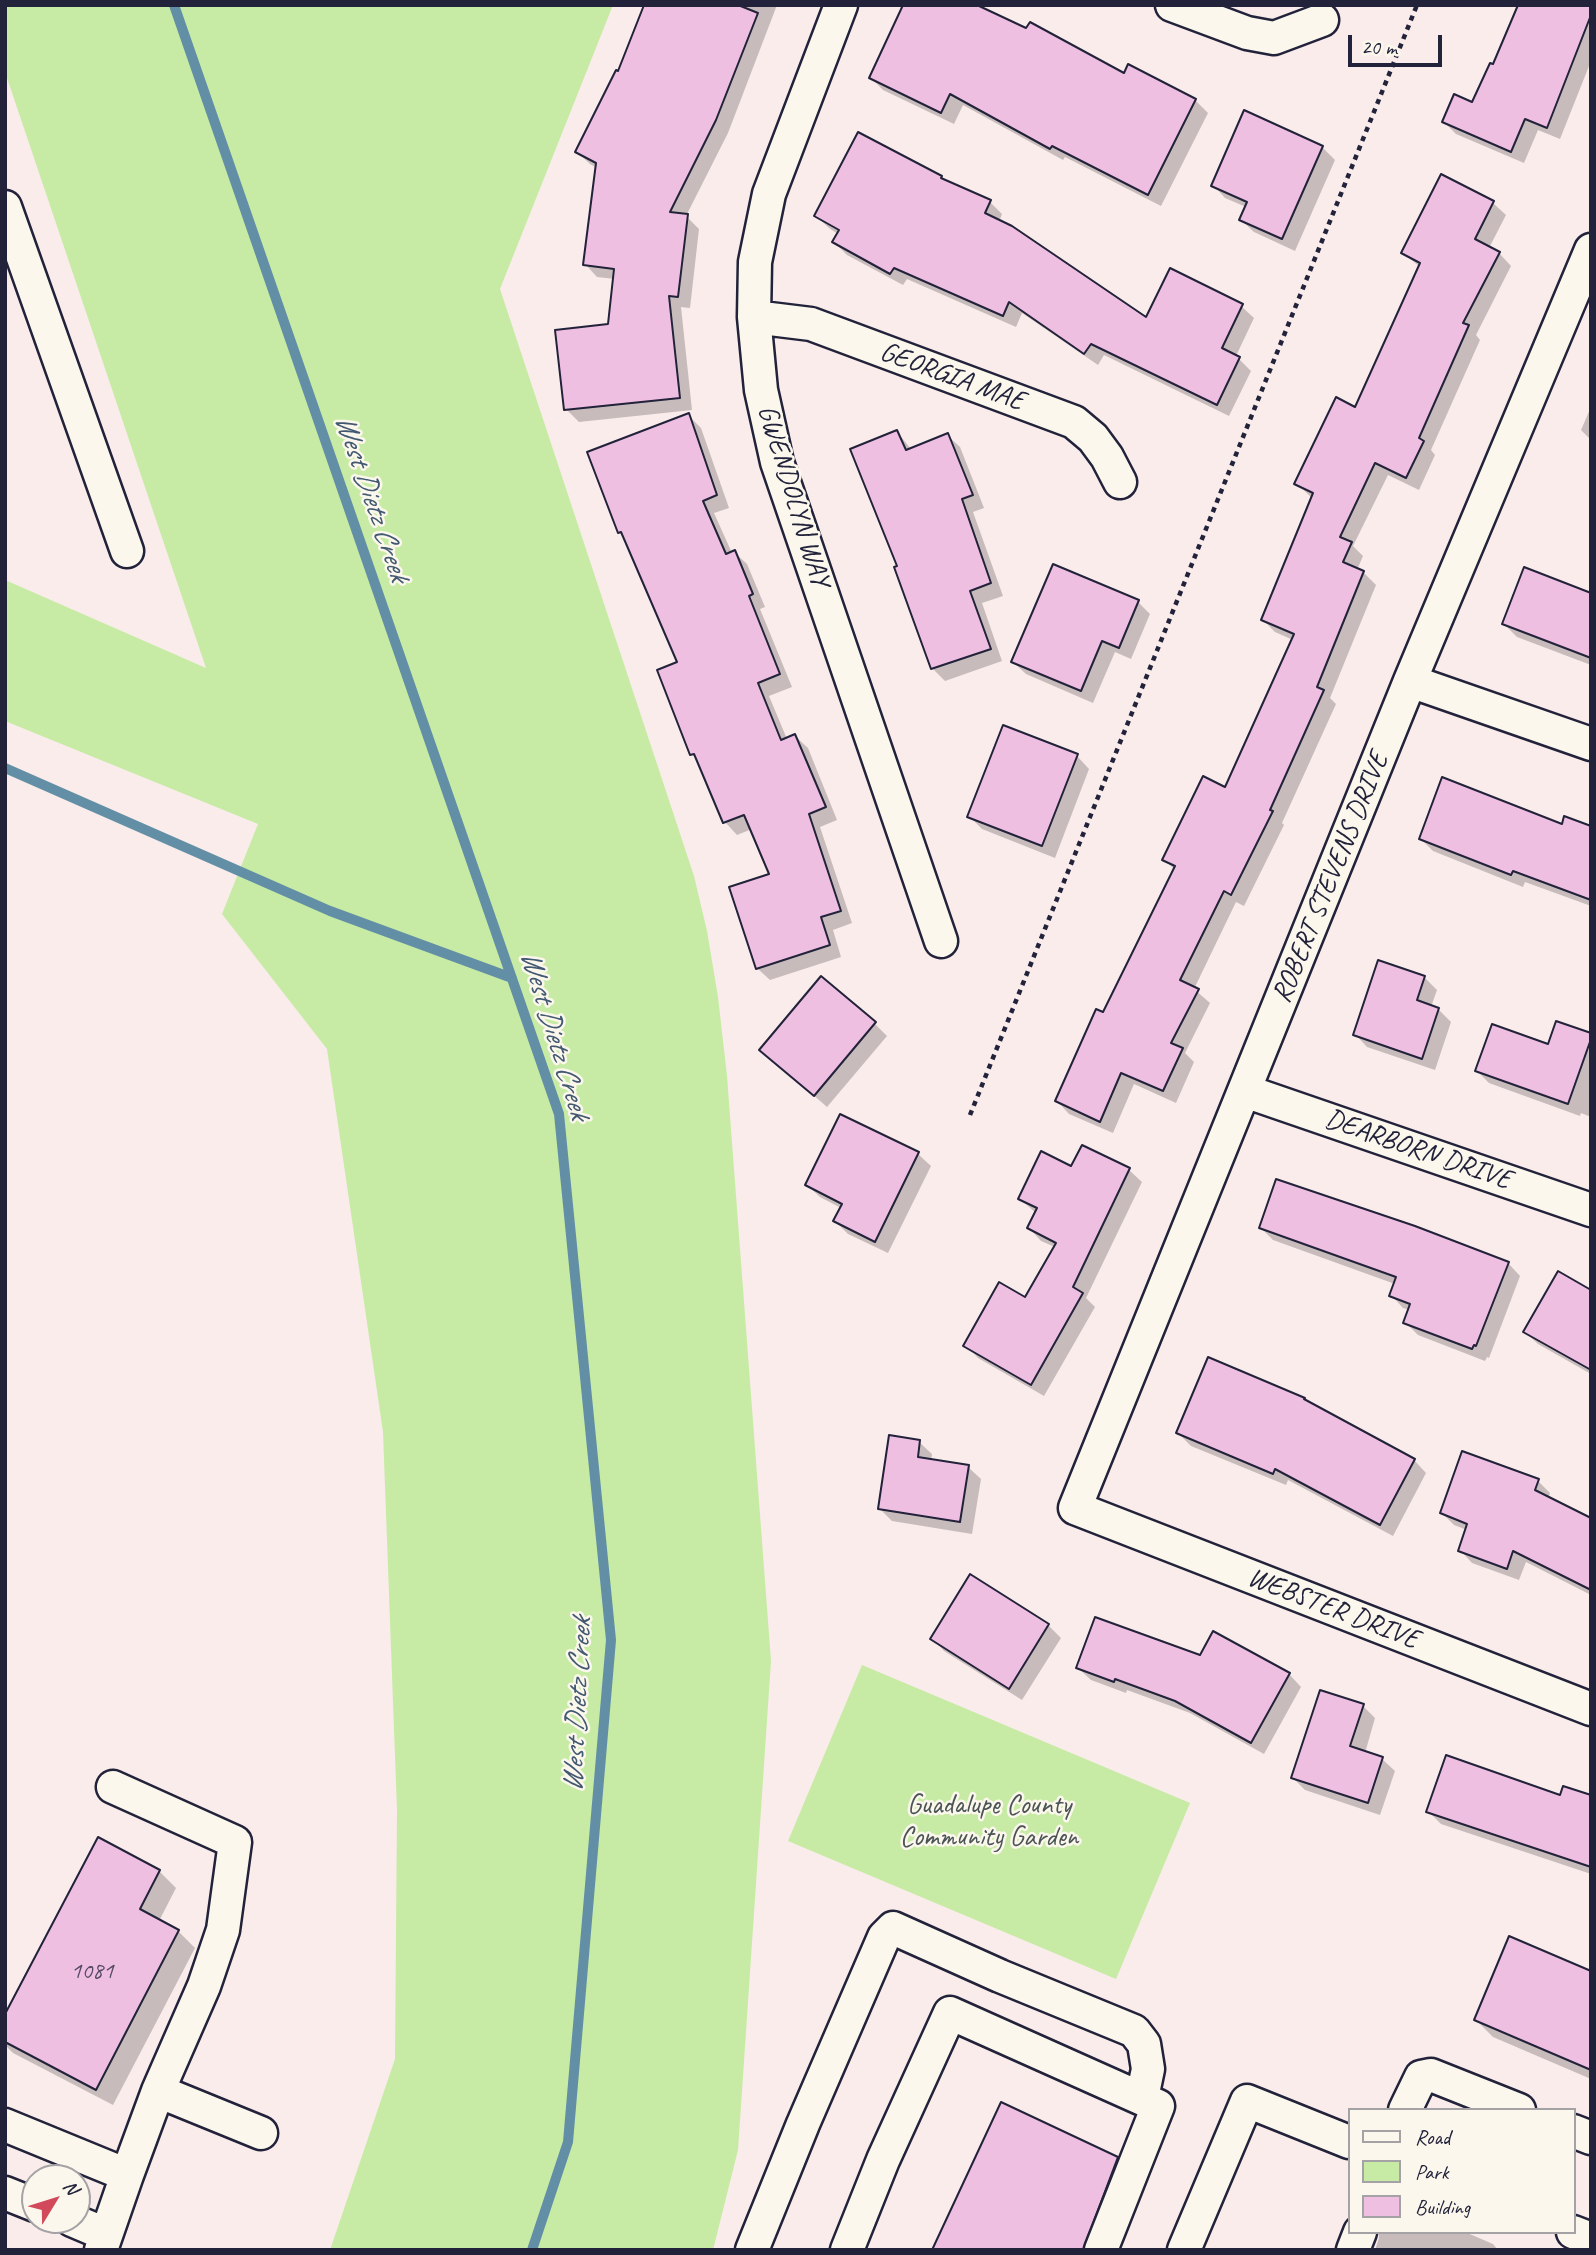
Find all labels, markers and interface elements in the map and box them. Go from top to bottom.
scale bar [1351,21,1446,65]
text: 20 m [1361,34,1397,60]
street label: GEORGIA MAE [875,335,1029,419]
street label: GWENDOLYN WAY [749,401,837,591]
water label: West Dietz Creek [326,410,416,586]
street label: ROBERT STEVENS DRIVE [1265,748,1397,1008]
water label: West Dietz Creek [511,946,597,1124]
street label: DEARBORN DRIVE [1321,1103,1515,1197]
street label: WEBSTER DRIVE [1243,1561,1423,1657]
water label: West Dietz Creek [555,1617,601,1793]
park label: Guadalupe County Community Garden [900,1789,1078,1855]
house number: 1081 [70,1958,114,1986]
legend [1348,2108,1575,2234]
text: Road [1415,2124,1450,2150]
text: Park [1415,2159,1448,2185]
north arrow [21,2164,91,2234]
text: N [58,2175,84,2199]
text: Building [1415,2194,1470,2220]

